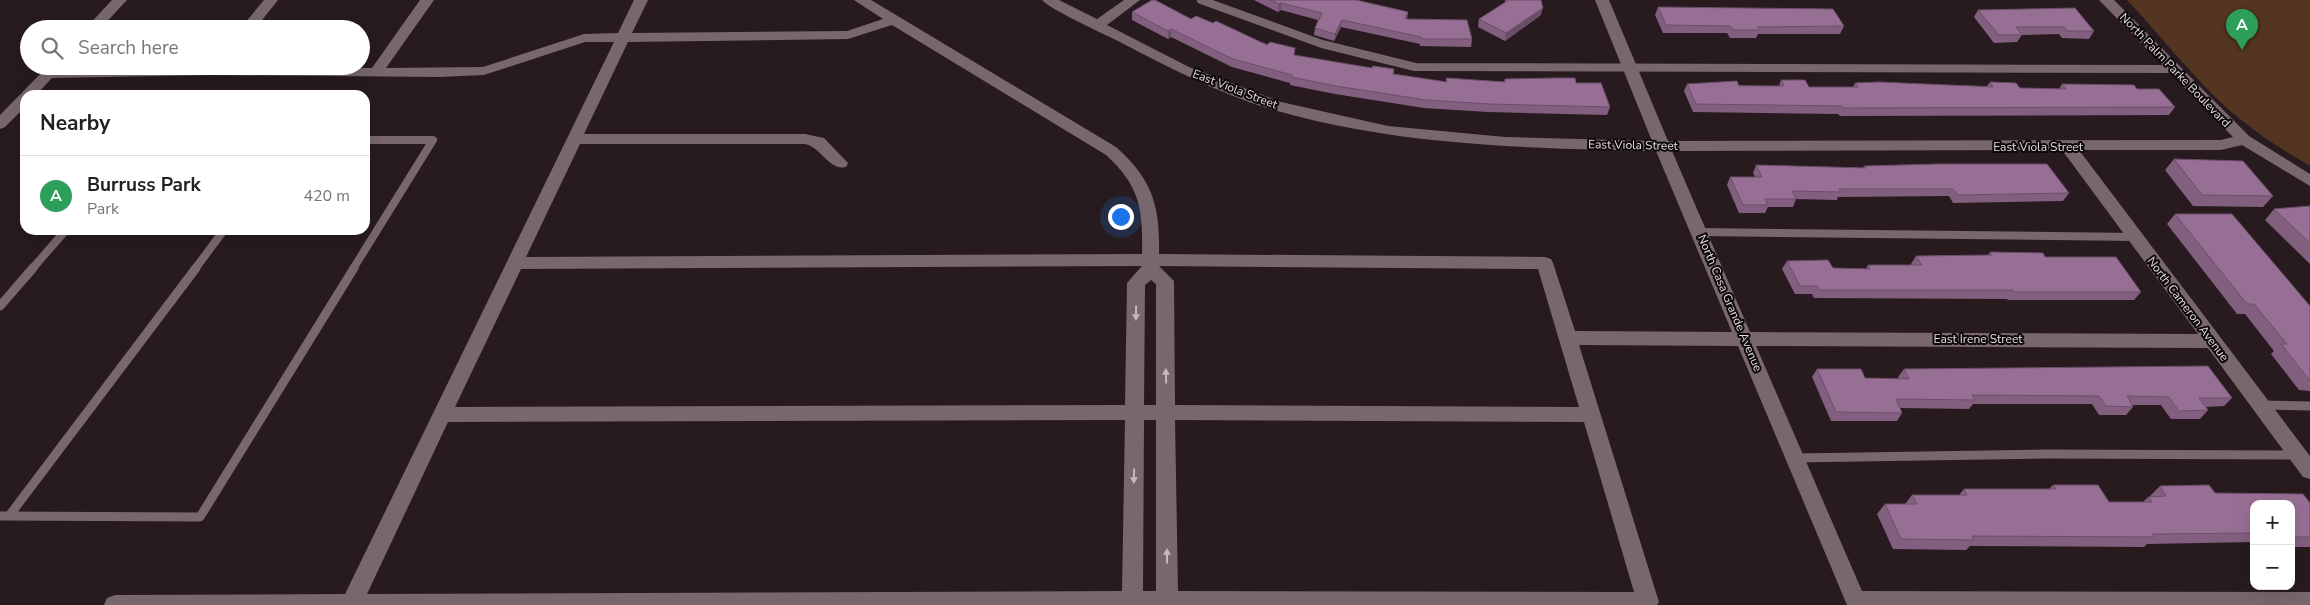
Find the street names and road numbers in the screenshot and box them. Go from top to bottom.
street label: North Palm Parke Boulevard [2116,9,2234,131]
street label: East Viola Street [1190,65,1280,113]
street label: East Viola Street [1588,136,1679,154]
street label: East Viola Street [1993,139,2084,155]
street label: North Casa Grande Avenue [1694,232,1766,374]
street label: North Cameron Avenue [2143,254,2233,364]
street label: East Irene Street [1934,331,2023,347]

